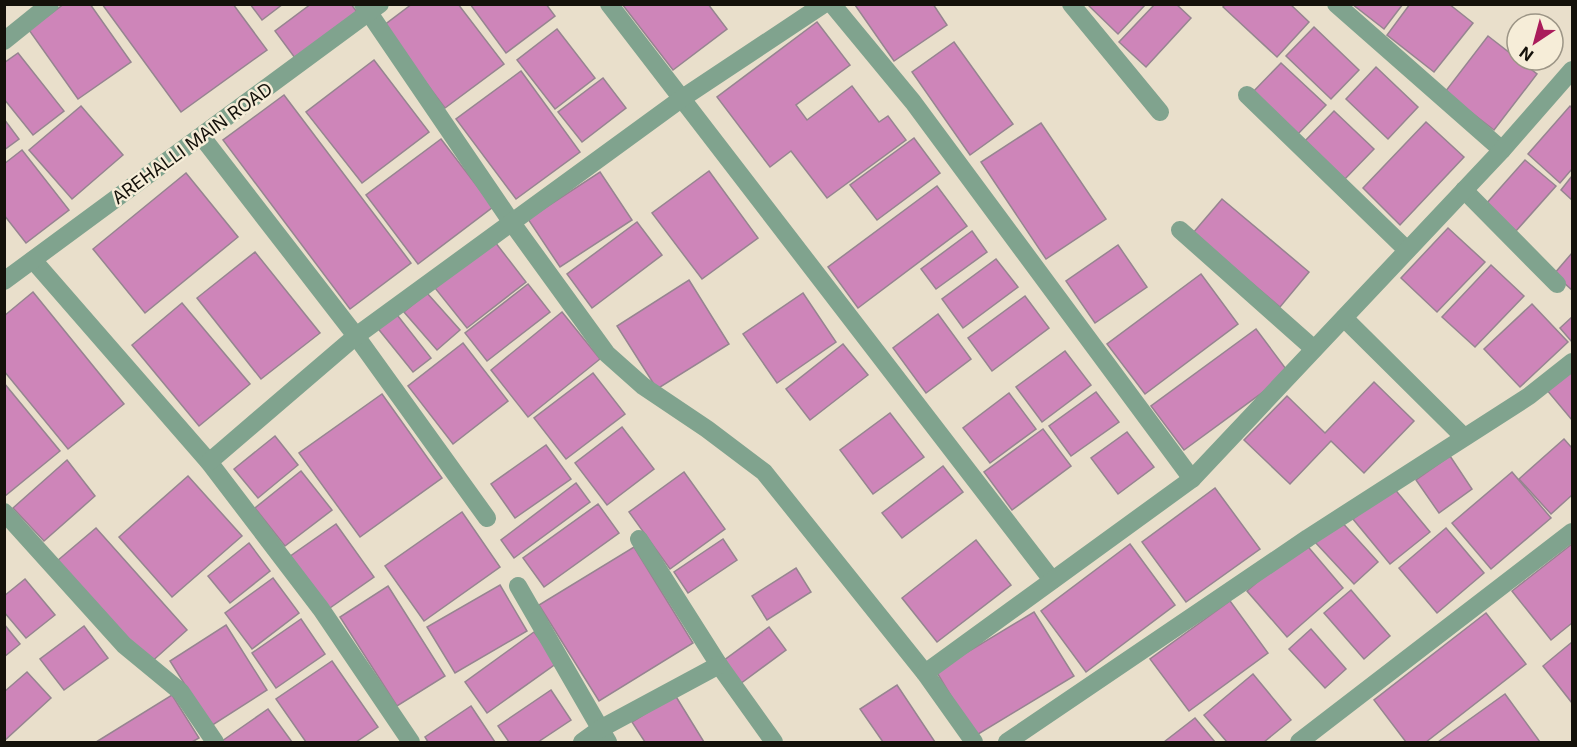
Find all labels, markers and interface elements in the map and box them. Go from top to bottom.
north arrow [1505,12,1565,72]
text: N [1515,42,1537,66]
street label: AREHALLI MAIN ROAD [108,78,276,208]

